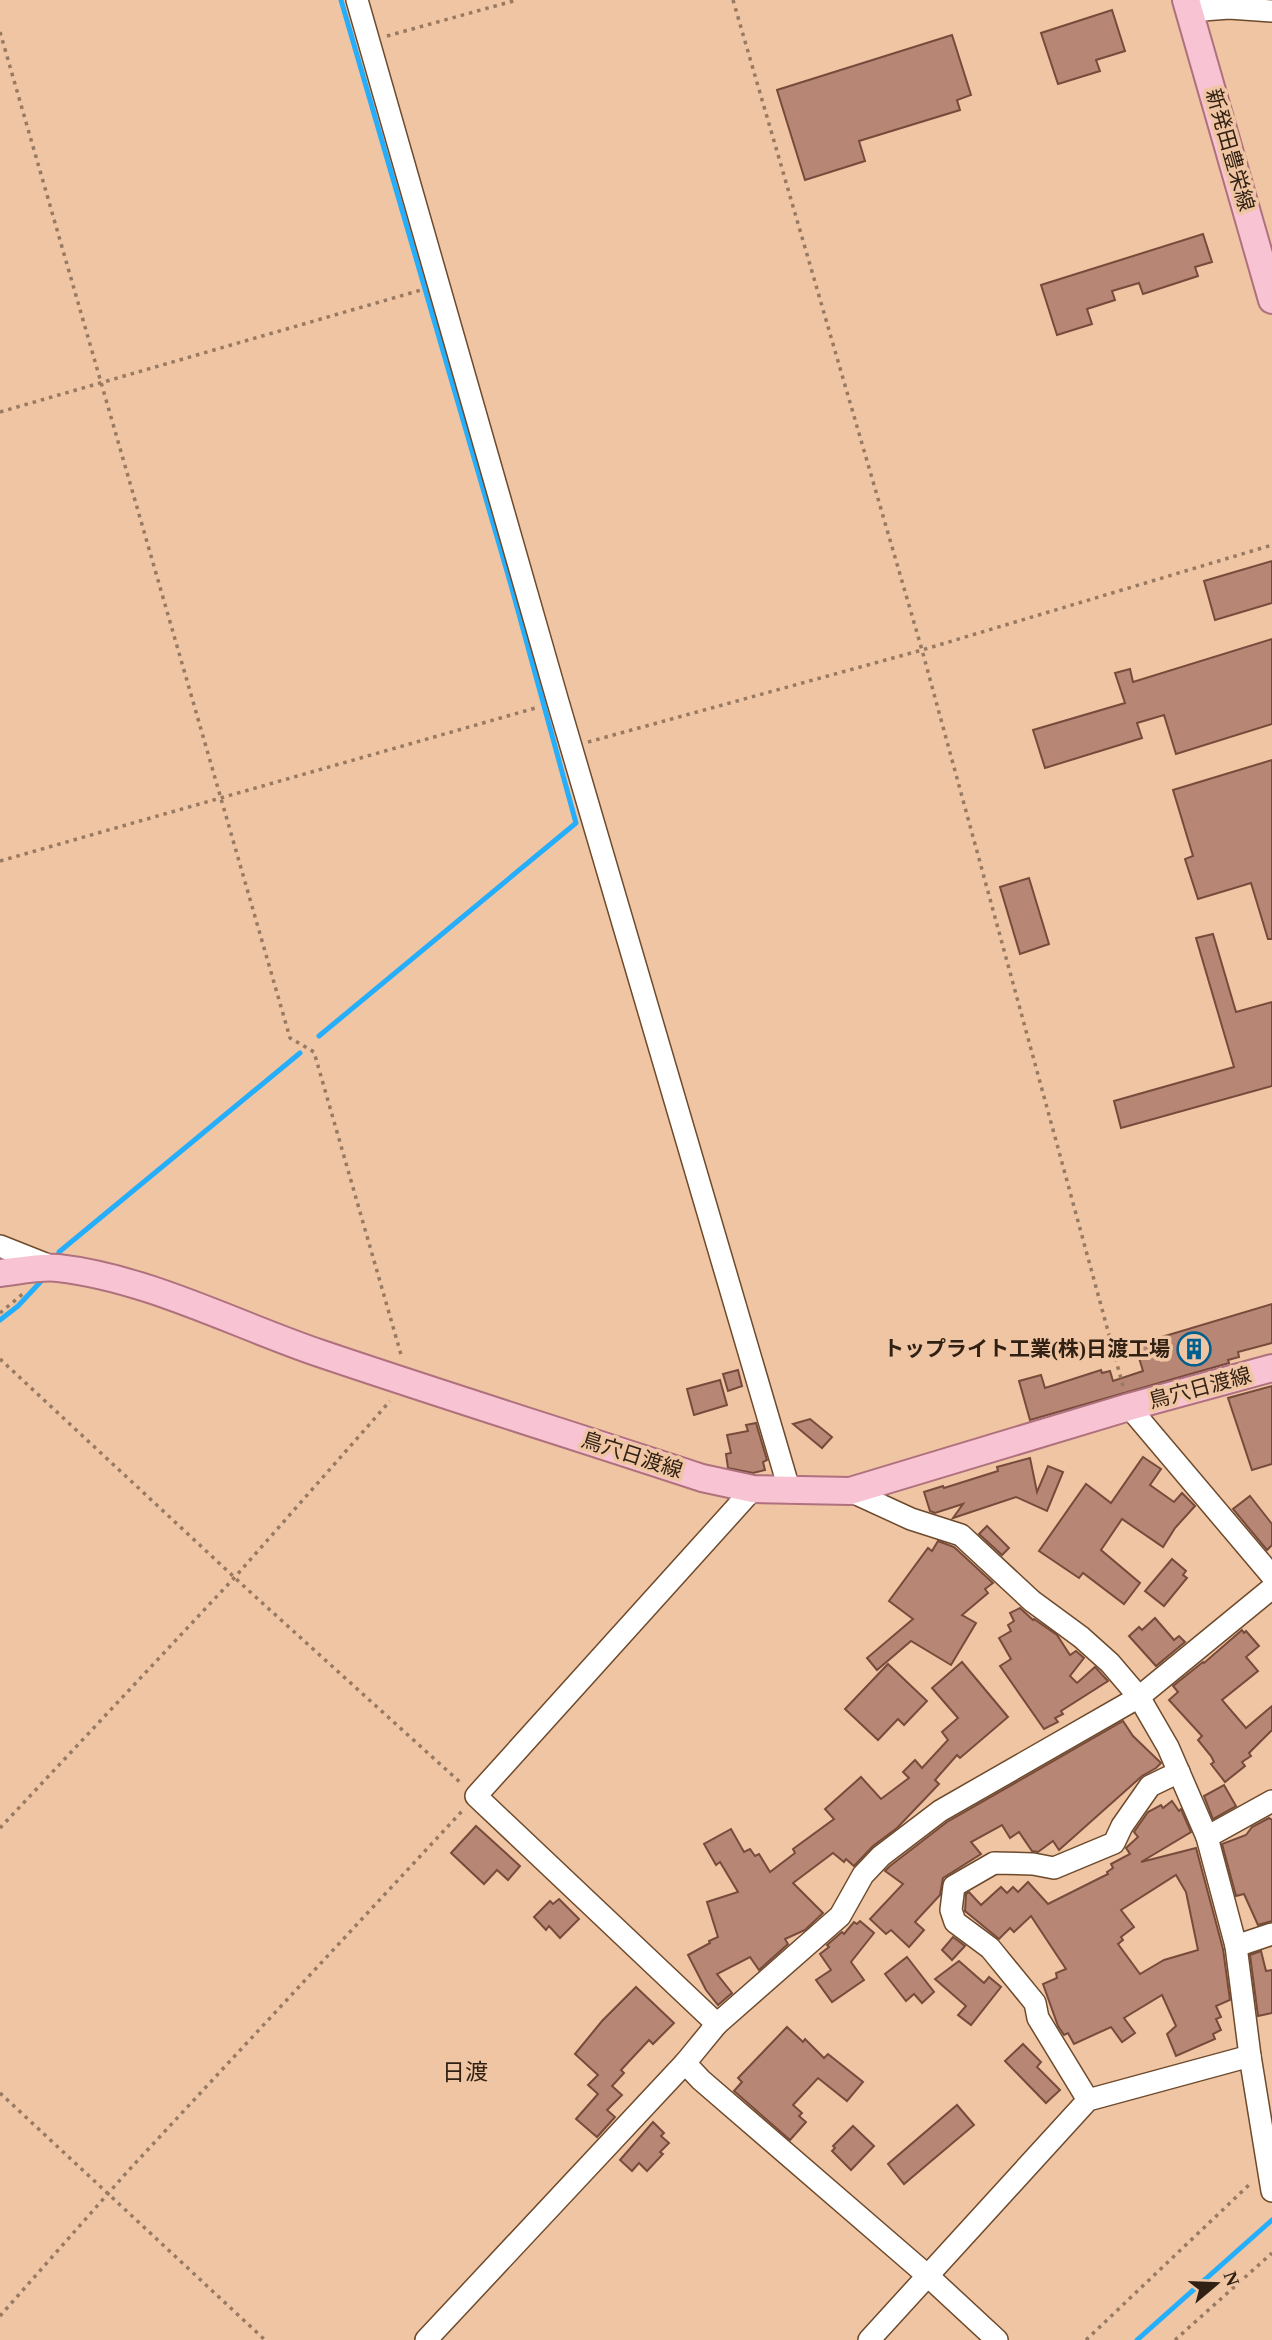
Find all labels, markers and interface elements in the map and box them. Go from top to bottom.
street label: 新発田豊栄線 [1201,86,1259,214]
building icon: トップライト工業(株)日渡工場 [1175,1330,1213,1368]
place label: トップライト工業(株)日渡工場 [883,1337,1170,1361]
street label: 鳥穴日渡線 [1146,1363,1254,1413]
street label: 鳥穴日渡線 [578,1427,686,1483]
district label: 日渡 [442,2060,488,2085]
north arrow [1181,2249,1251,2319]
text: N [1219,2269,1244,2289]

